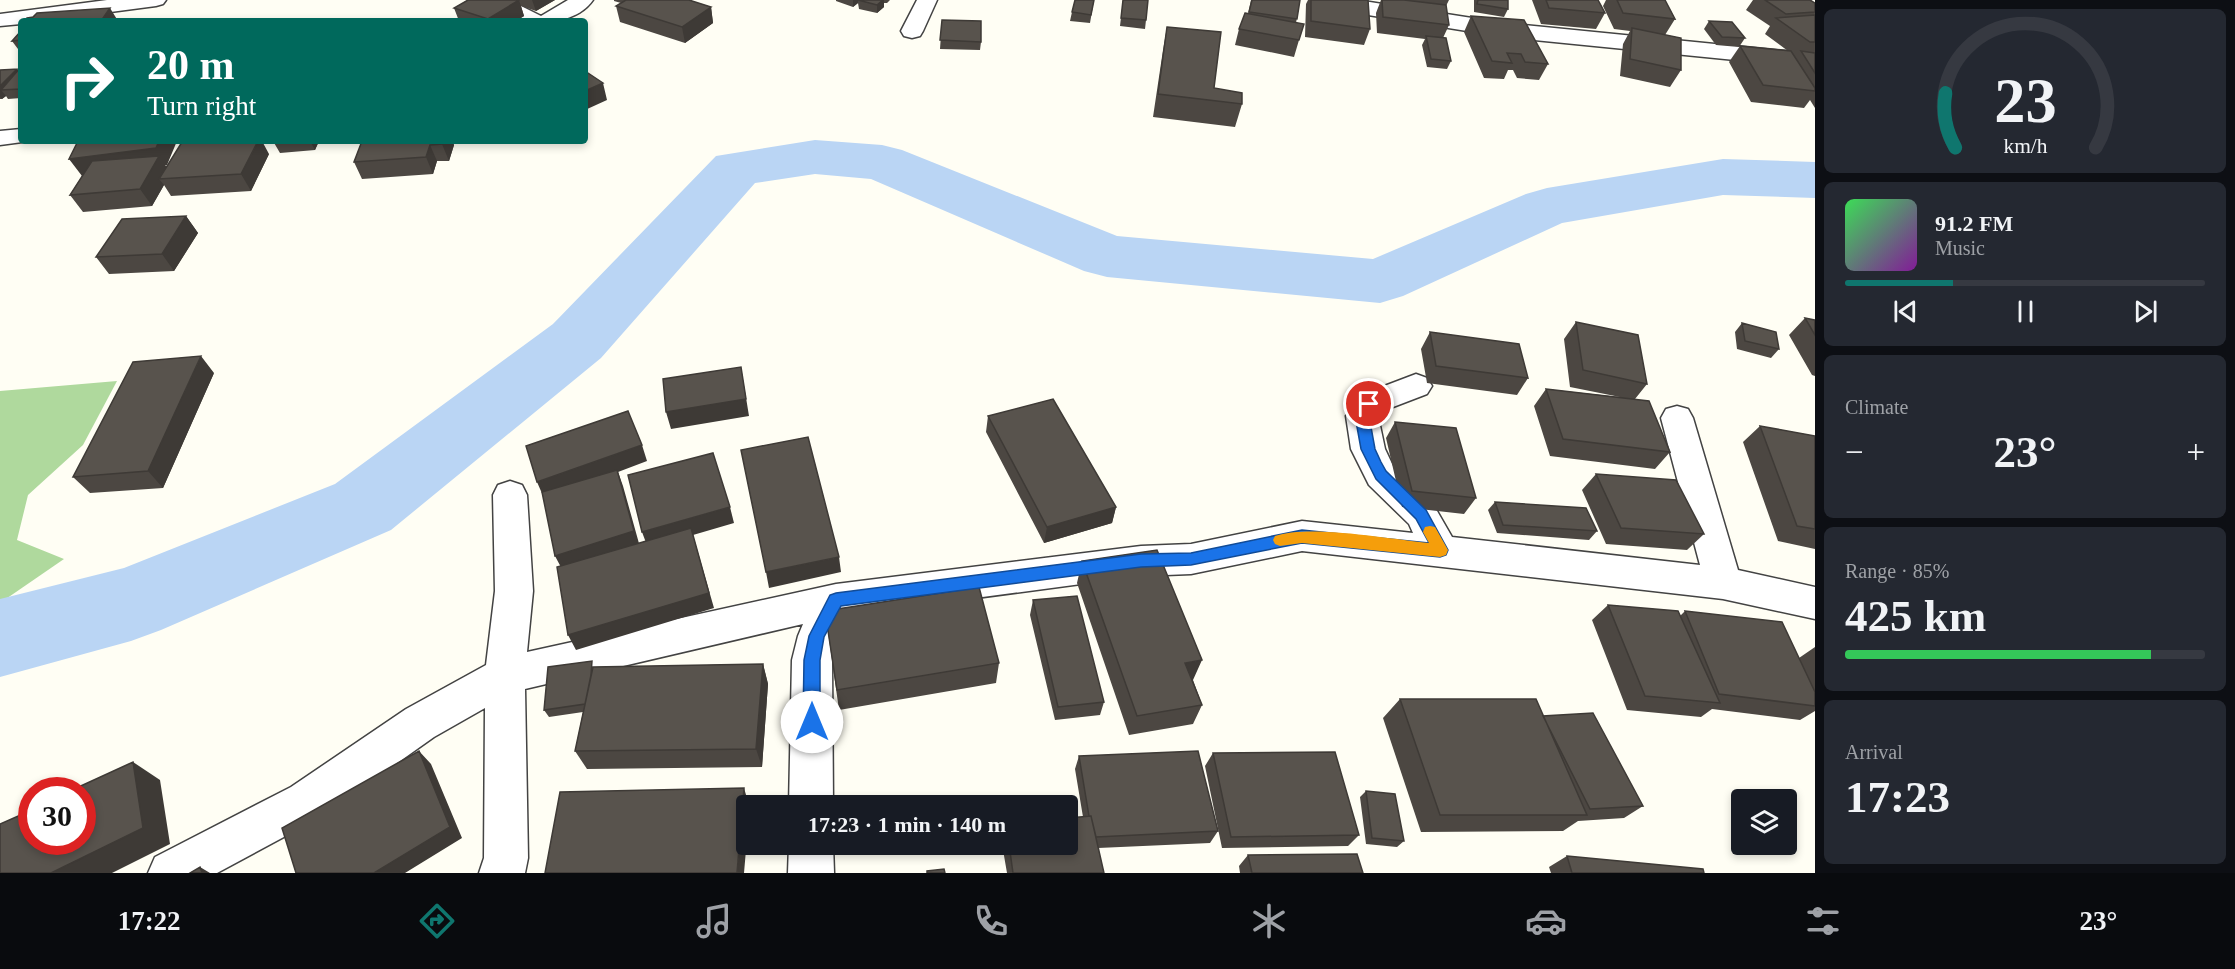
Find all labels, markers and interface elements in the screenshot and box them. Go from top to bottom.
icon: right [48,42,126,120]
text: 20 m [147,42,235,88]
text: 23 [1994,66,2056,135]
text: Turn right [147,91,256,121]
text: km/h [2003,134,2047,158]
text: 91.2 FM [1935,211,2013,236]
text: Music [1935,237,1985,259]
icon: previous [1889,295,1922,328]
icon: pause [2009,295,2042,328]
icon: next [2129,295,2162,328]
pin [1343,378,1394,429]
icon: arrive [1352,387,1385,420]
text: Climate [1845,396,1908,418]
text: 23° [1994,427,2057,477]
text: − [1845,434,1864,470]
text: + [2186,434,2205,470]
text: Range · 85% [1845,560,1949,582]
text: 425 km [1845,591,1986,641]
position arrow [780,690,844,754]
text: Arrival [1845,741,1903,763]
text: 17:23 [1845,772,1950,822]
speed limit sign: 30 [18,777,96,855]
map controls [1731,789,1797,855]
button: layers [1731,789,1797,855]
text: 17:23 · 1 min · 140 m [808,812,1006,837]
icon: directions [416,900,458,942]
icon: music [693,900,735,942]
icon: phone [970,900,1012,942]
icon: climate [1248,900,1290,942]
icon: car [1525,900,1567,942]
icon: filters [1802,900,1844,942]
text: 17:22 [118,906,181,936]
text: 23° [2079,906,2117,936]

